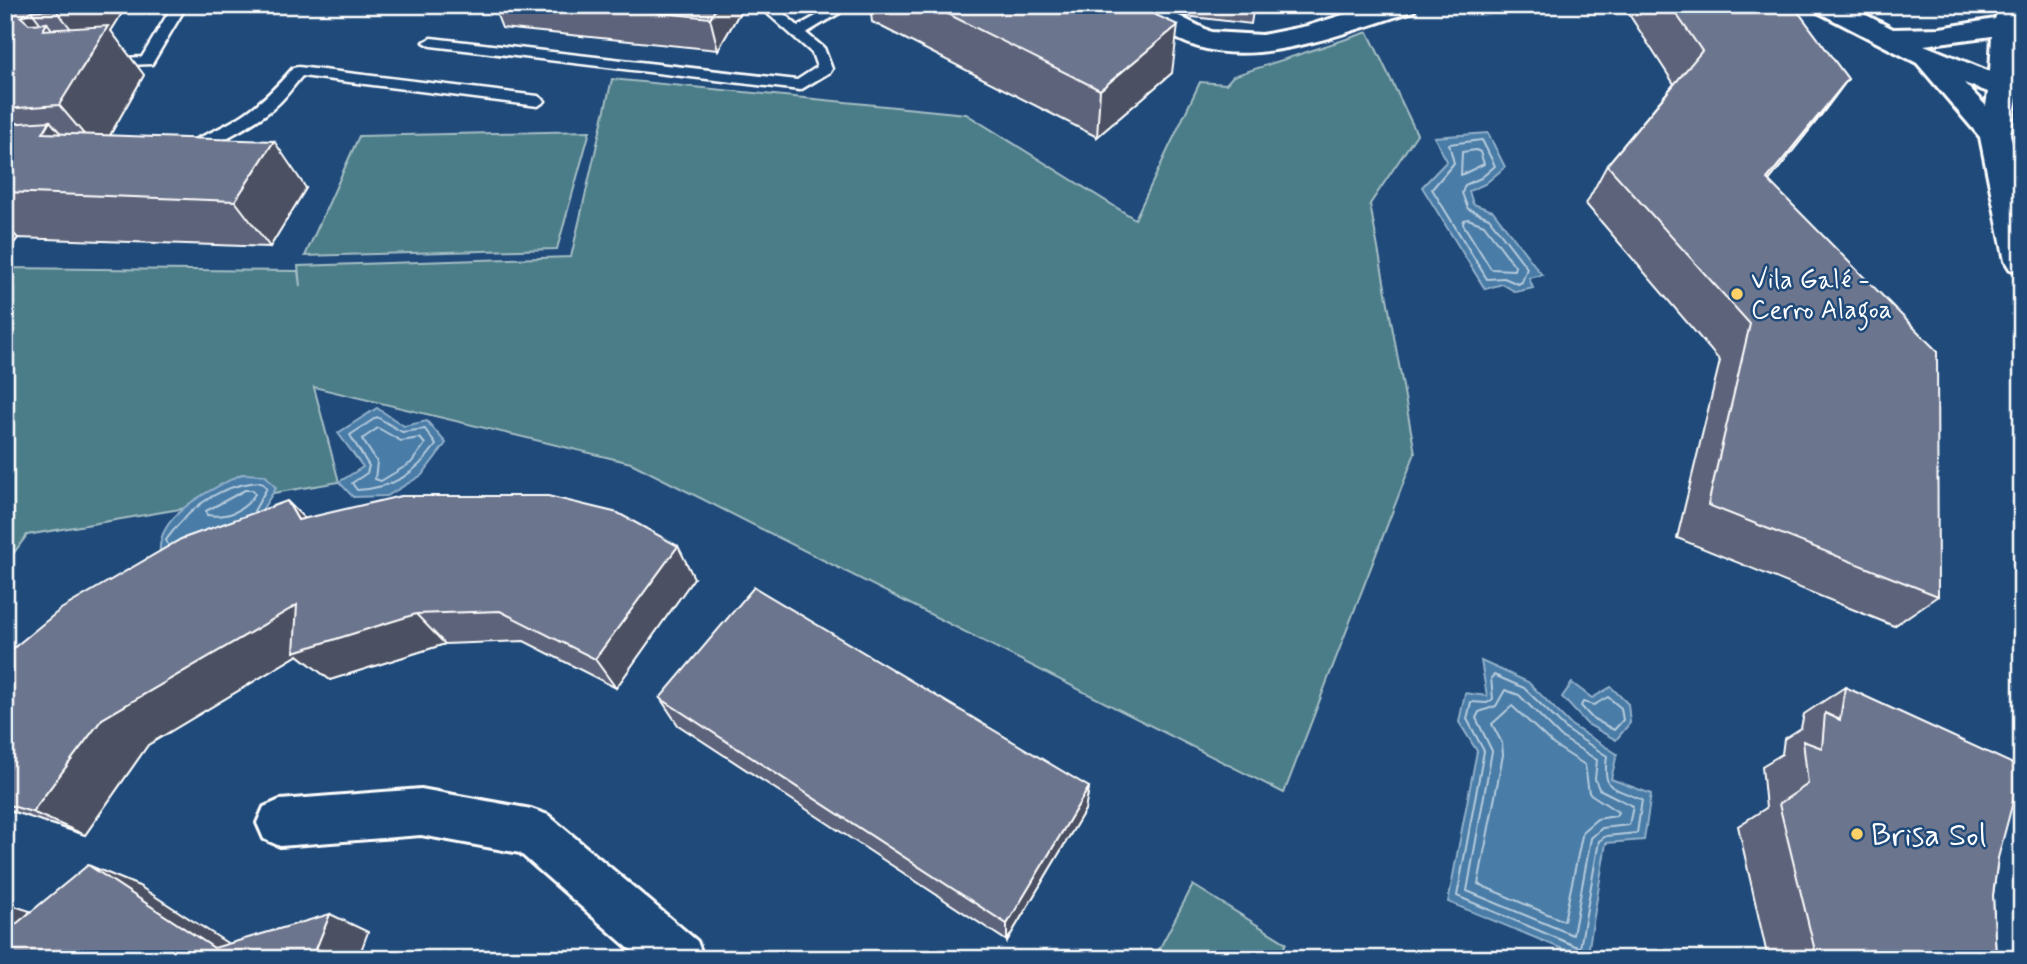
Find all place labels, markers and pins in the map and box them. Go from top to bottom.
place label: Vila Galé - Cerro Alagoa [1751,264,1892,331]
marker: Vila Galé - Cerro Alagoa [1729,286,1745,302]
place label: Brisa Sol [1871,815,1987,857]
marker: Brisa Sol [1849,826,1865,842]

